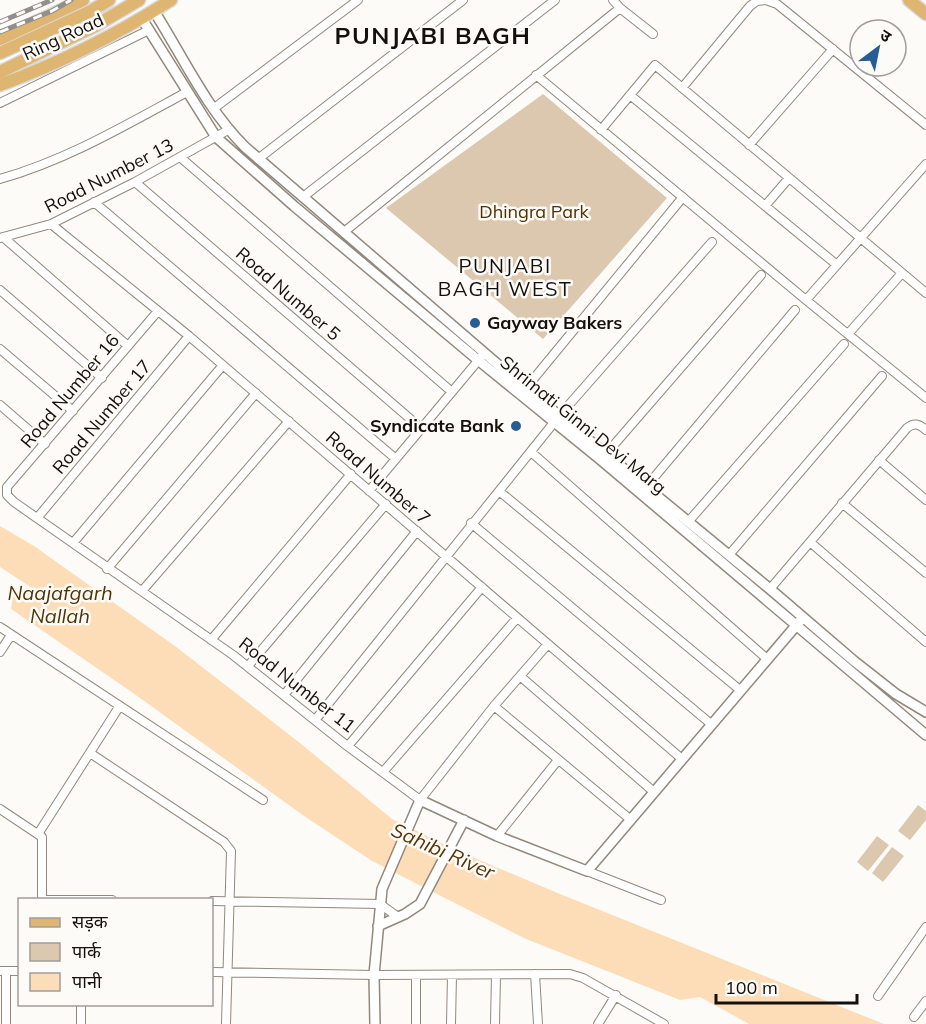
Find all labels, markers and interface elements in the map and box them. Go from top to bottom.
street label: Ring Road [19,8,107,65]
north arrow [848,18,908,78]
district label: PUNJABI BAGH [335,20,531,50]
text: उ [877,24,896,47]
street label: Road Number 13 [40,133,177,218]
park label: Dhingra Park [479,200,589,223]
street label: Road Number 5 [231,242,345,345]
district label: PUNJABI BAGH WEST [438,253,572,301]
place label: Gayway Bakers [487,311,622,334]
marker: Gayway Bakers [468,316,482,330]
street label: Road Number 16 [15,329,124,452]
street label: Shrimati Ginni Devi Marg [496,350,671,499]
street label: Road Number 17 [47,355,156,478]
place label: Syndicate Bank [370,414,505,437]
marker: Syndicate Bank [509,419,523,433]
street label: Road Number 7 [321,426,435,529]
water label: Naajafgarh Nallah [7,580,113,628]
street label: Road Number 11 [234,632,360,737]
water label: Sahibi River [388,817,499,885]
legend [18,898,213,1006]
text: सड़क [72,910,109,933]
text: पार्क [72,940,102,963]
scale bar [716,967,857,1005]
text: पानी [72,970,102,993]
text: 100 m [725,976,778,999]

